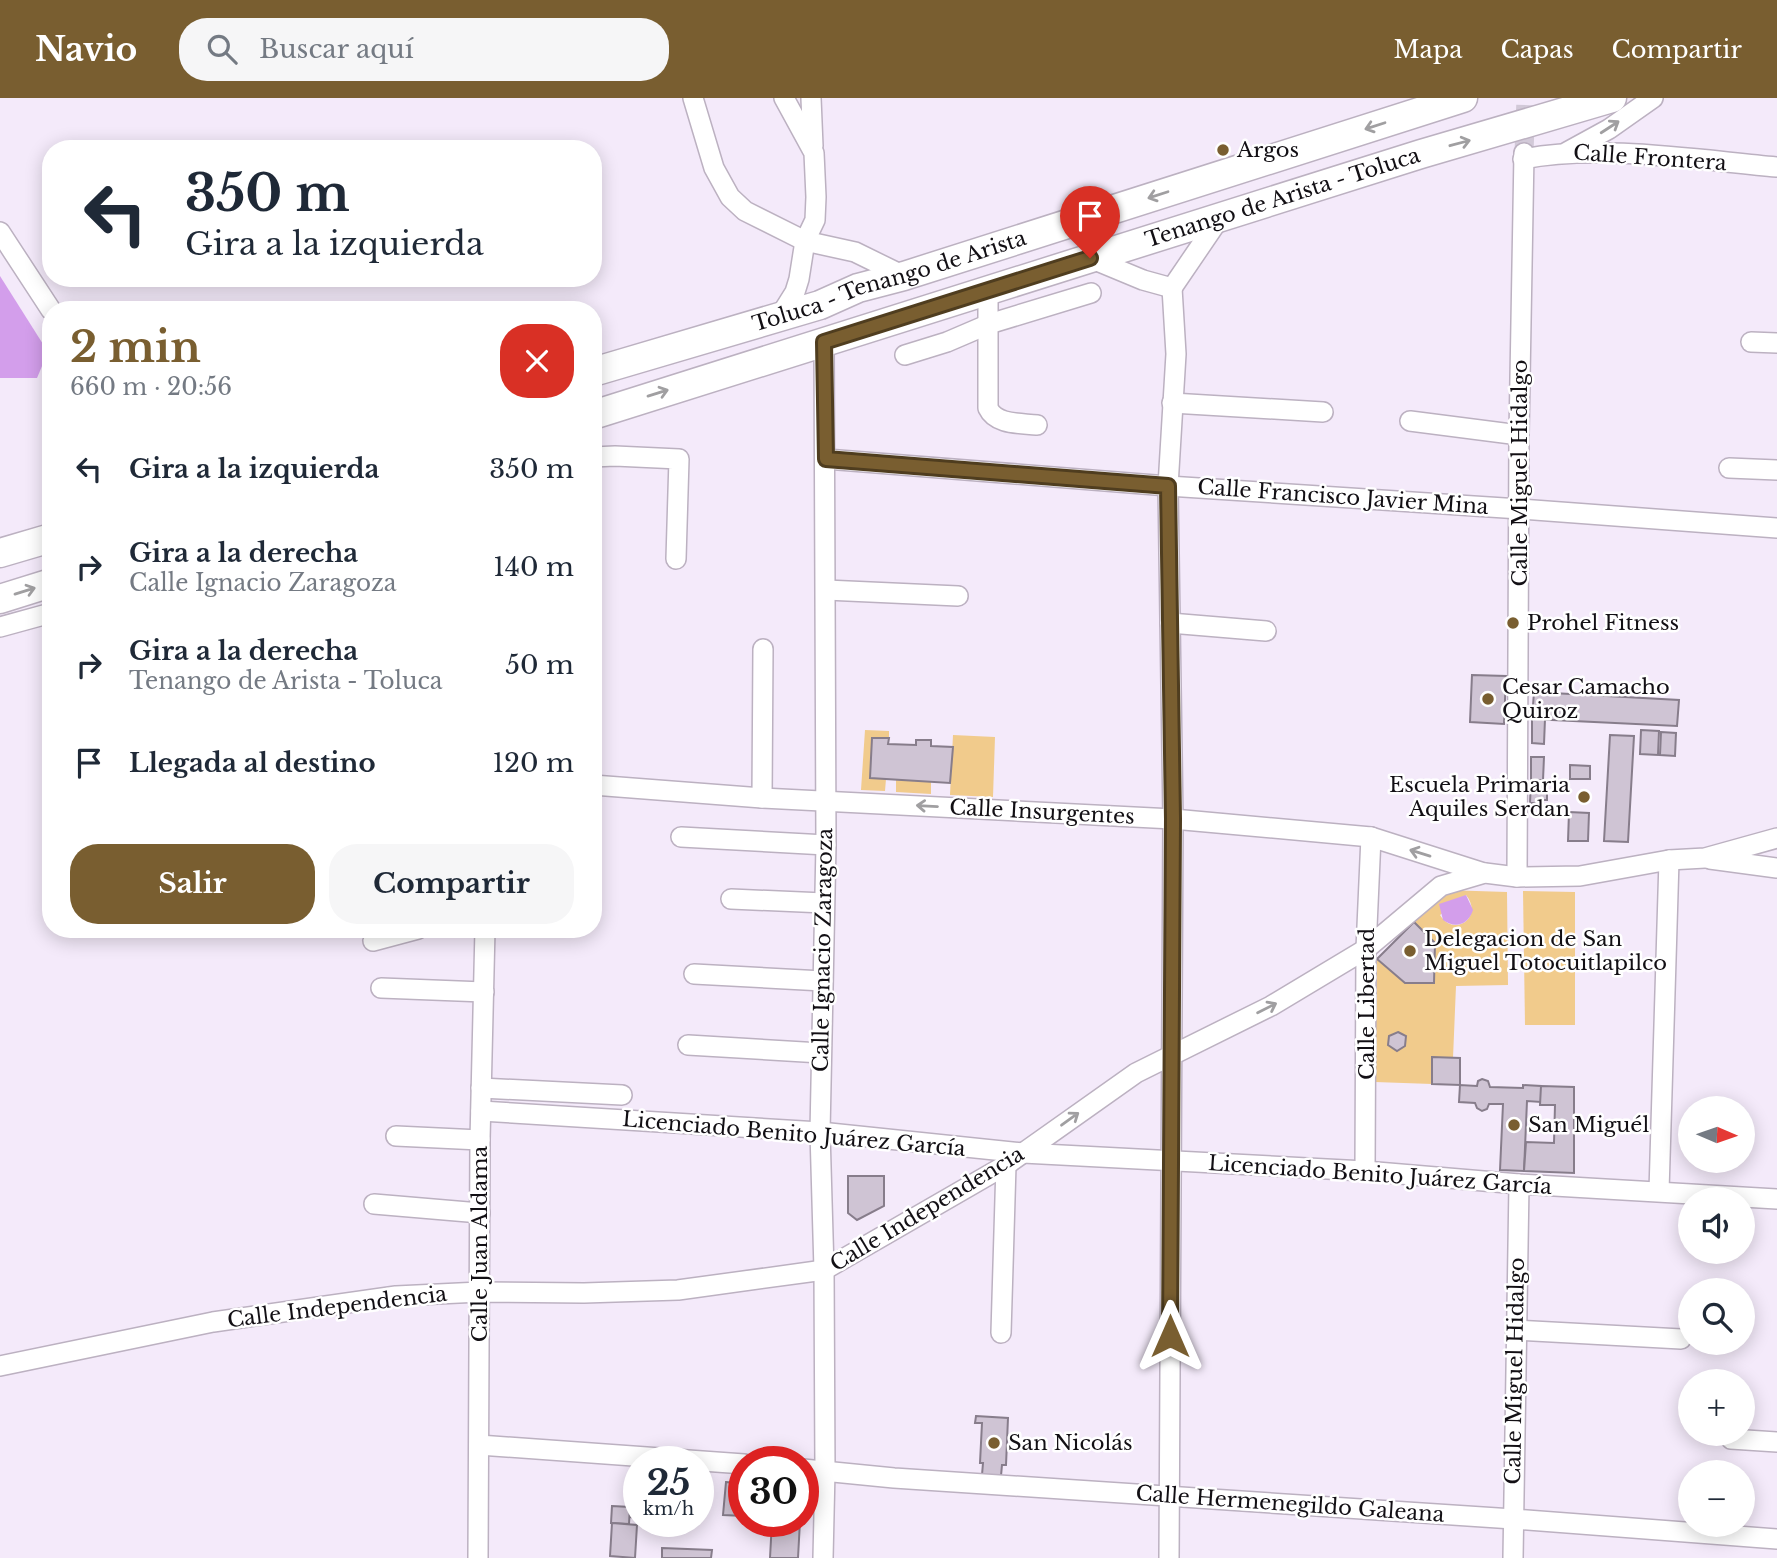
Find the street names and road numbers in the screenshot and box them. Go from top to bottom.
street label: Calle Frontera [1572,140,1728,176]
street label: Tenango de Arista - Toluca [1142,142,1423,253]
street label: Toluca - Tenango de Arista [749,225,1030,337]
street label: Calle Miguel Hidalgo [1507,359,1533,587]
street label: Calle Francisco Javier Mina [1197,474,1490,520]
street label: Calle Insurgentes [949,794,1135,830]
street label: Calle Ignacio Zaragoza [808,827,838,1072]
street label: Calle Libertad [1354,928,1380,1080]
street label: Licenciado Benito Juárez García [621,1106,967,1162]
street label: Calle Independencia [826,1141,1029,1277]
street label: Calle Juan Aldama [467,1145,493,1342]
street label: Licenciado Benito Juárez García [1207,1150,1553,1200]
street label: Calle Miguel Hidalgo [1500,1257,1530,1485]
street label: Calle Independencia [226,1281,449,1333]
street label: Calle Hermenegildo Galeana [1135,1480,1445,1528]

